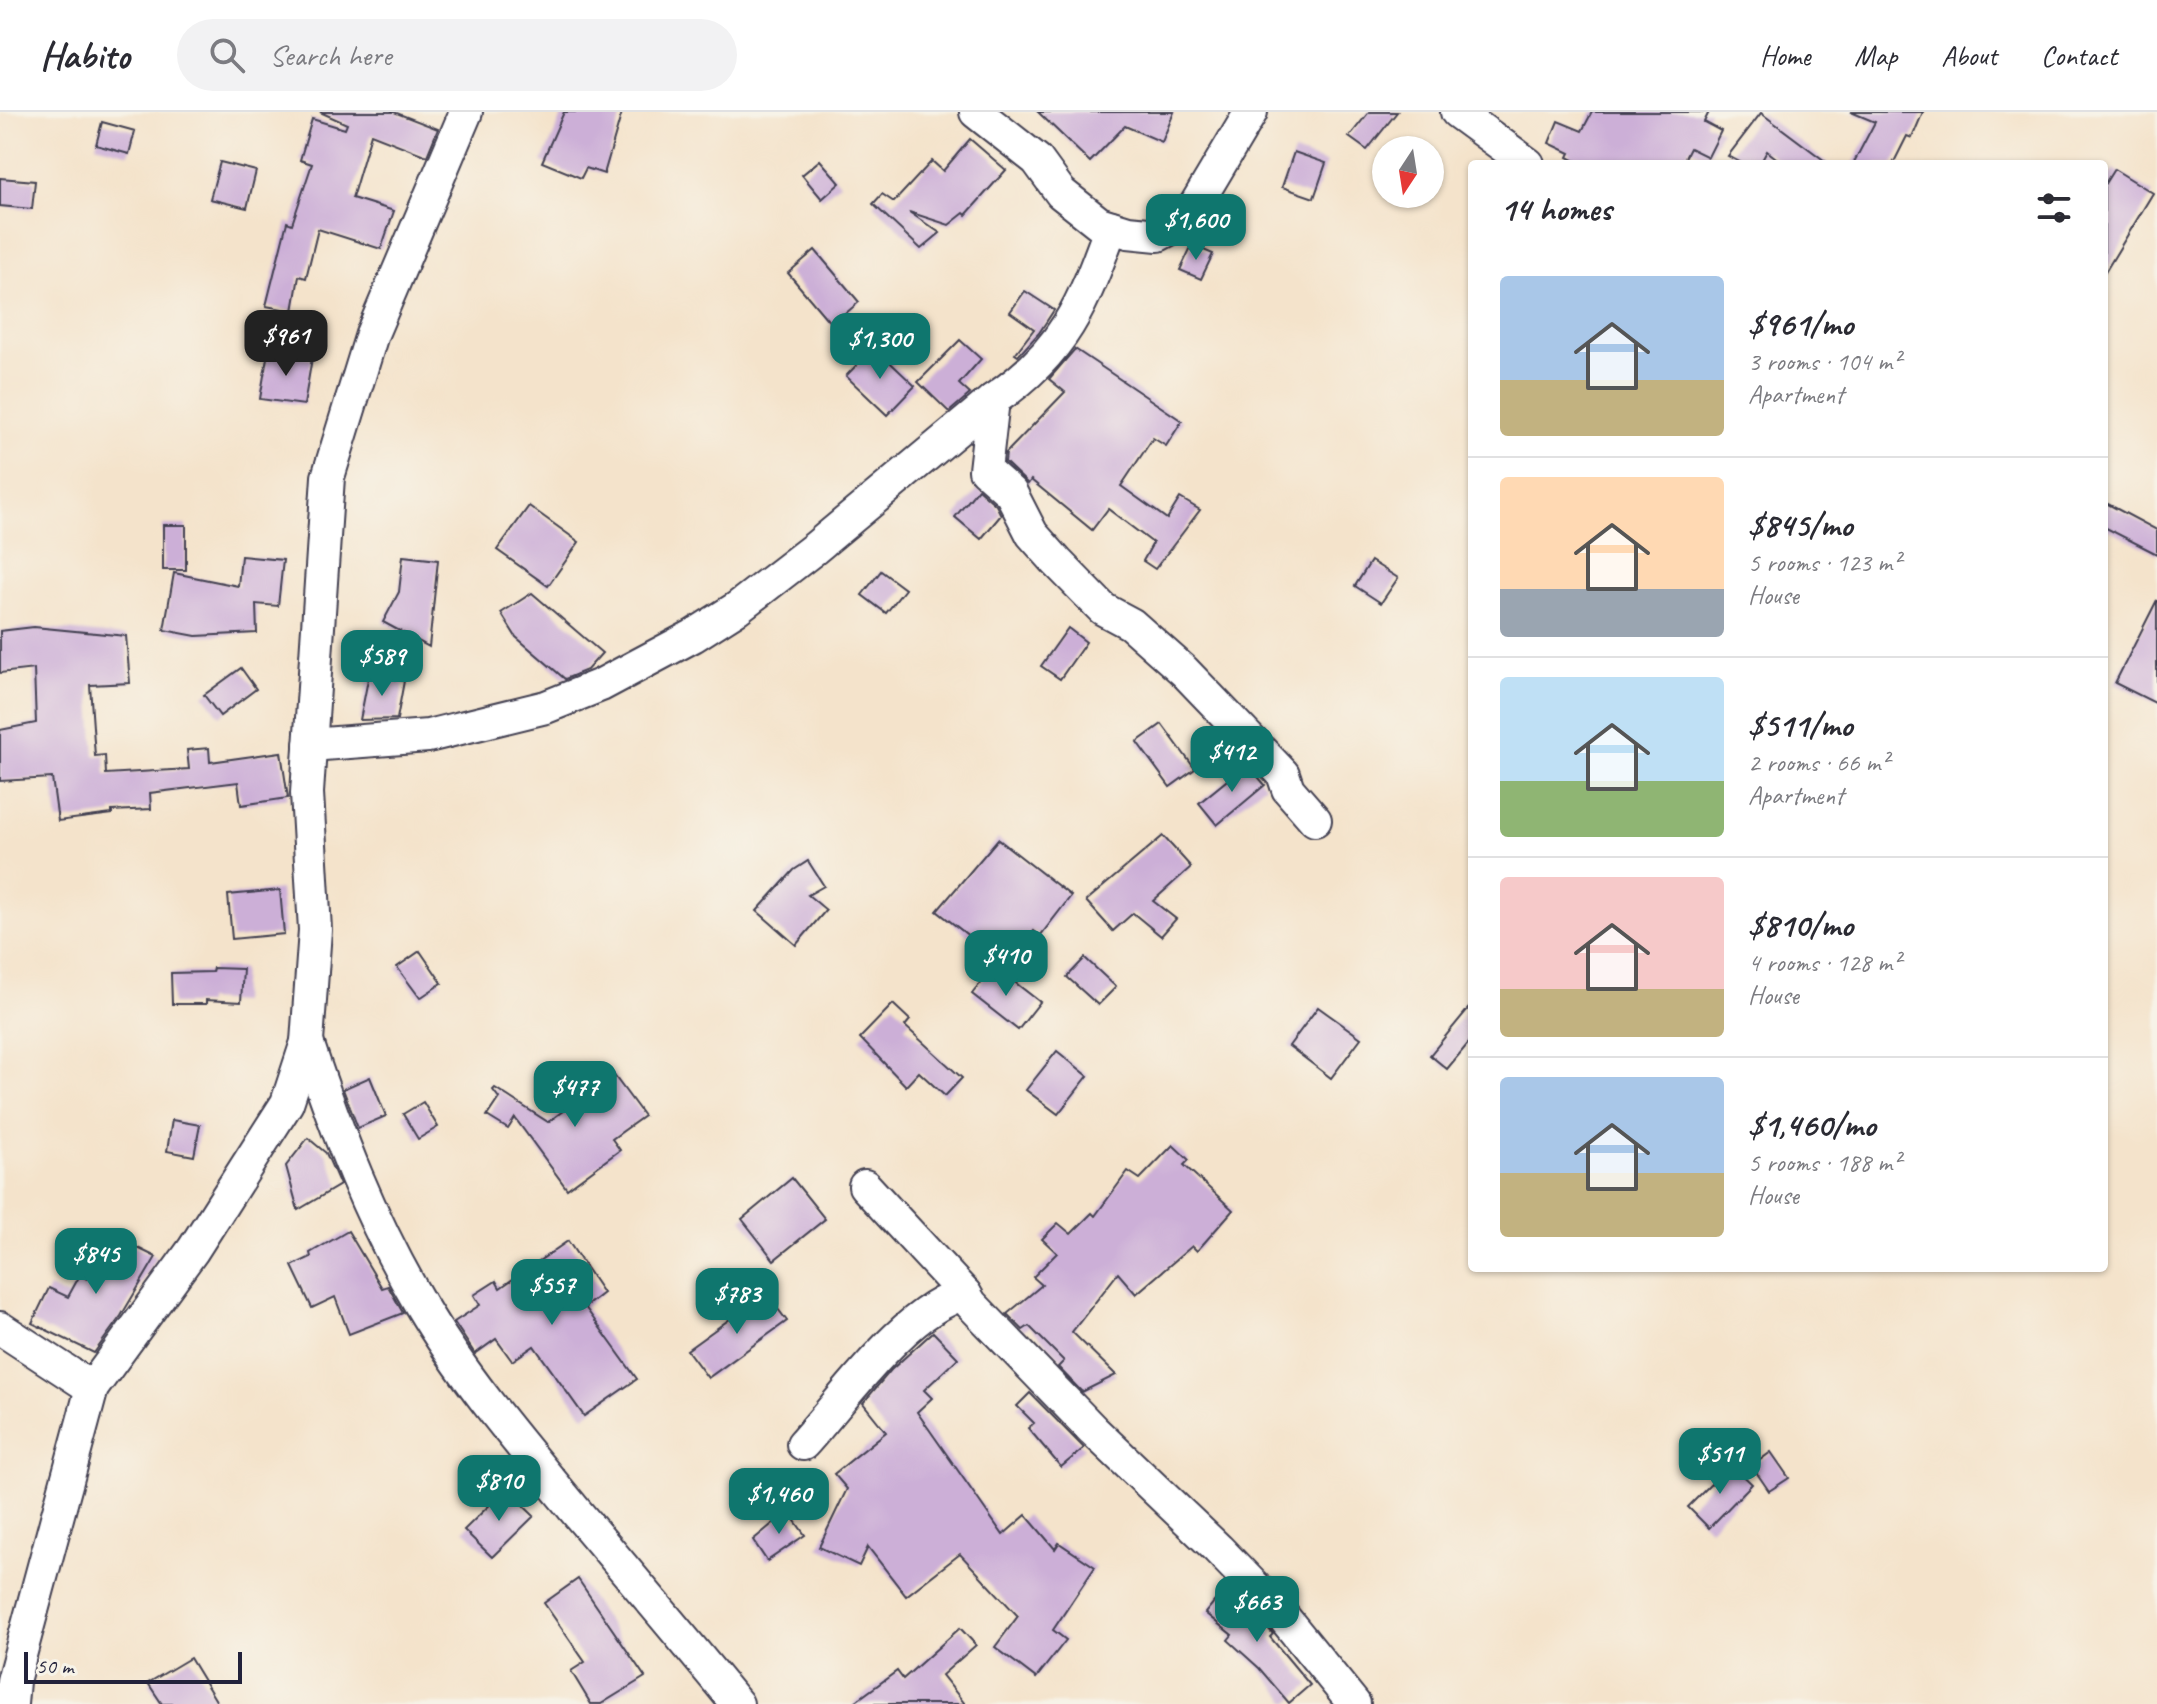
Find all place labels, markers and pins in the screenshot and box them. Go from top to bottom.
pin: $1,600 [1131,194,1261,262]
pin: $961 [239,310,333,378]
pin: $1,300 [815,313,945,381]
pin: $589 [335,630,429,698]
pin: $412 [1185,726,1279,794]
pin: $410 [959,930,1053,998]
pin: $477 [528,1061,622,1129]
pin: $845 [49,1228,143,1296]
pin: $557 [505,1259,599,1327]
pin: $783 [690,1268,784,1336]
pin: $511 [1673,1428,1767,1496]
pin: $810 [452,1455,546,1523]
pin: $1,460 [714,1468,844,1536]
pin: $663 [1210,1576,1304,1644]

